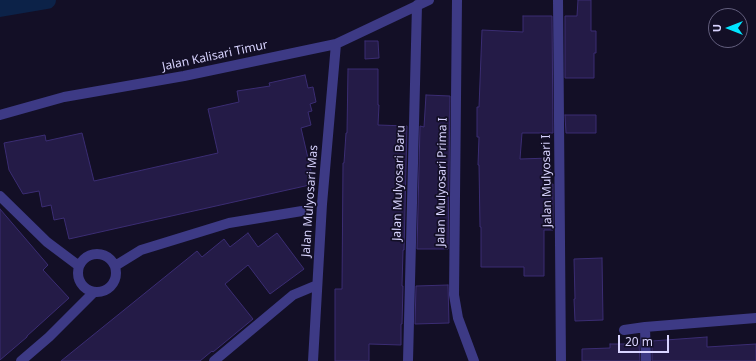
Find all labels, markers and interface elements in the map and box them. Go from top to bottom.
north arrow [708,8,748,48]
text: U [709,24,724,32]
street label: Jalan Kalisari Timur [161,38,269,74]
street label: Jalan Mulyosari Prima I [434,117,450,247]
street label: Jalan Mulyosari Baru [390,125,408,241]
street label: Jalan Mulyosari I [539,134,555,228]
street label: Jalan Mulyosari Mas [299,145,321,257]
scale bar [620,327,671,353]
text: 20 m [625,333,653,350]

